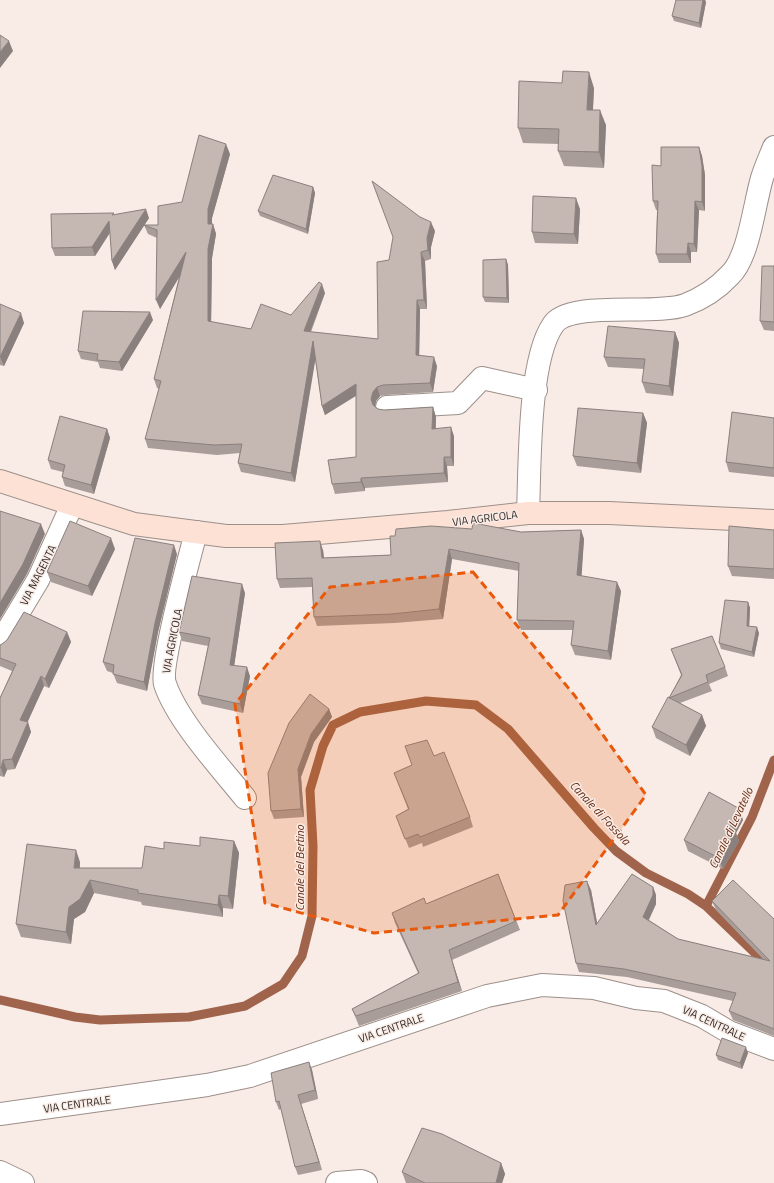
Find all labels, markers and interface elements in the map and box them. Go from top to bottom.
street label: VIA AGRICOLA [451,506,519,530]
street label: VIA MAGENTA [16,542,60,608]
street label: VIA AGRICOLA [158,607,186,675]
water label: Canale di Fossola [565,776,636,850]
water label: Canale di Levatello [703,783,758,872]
water label: Canale del Bertino [290,824,309,911]
street label: VIA CENTRALE [680,1001,748,1045]
street label: VIA CENTRALE [356,1009,426,1047]
street label: VIA CENTRALE [42,1091,112,1117]

